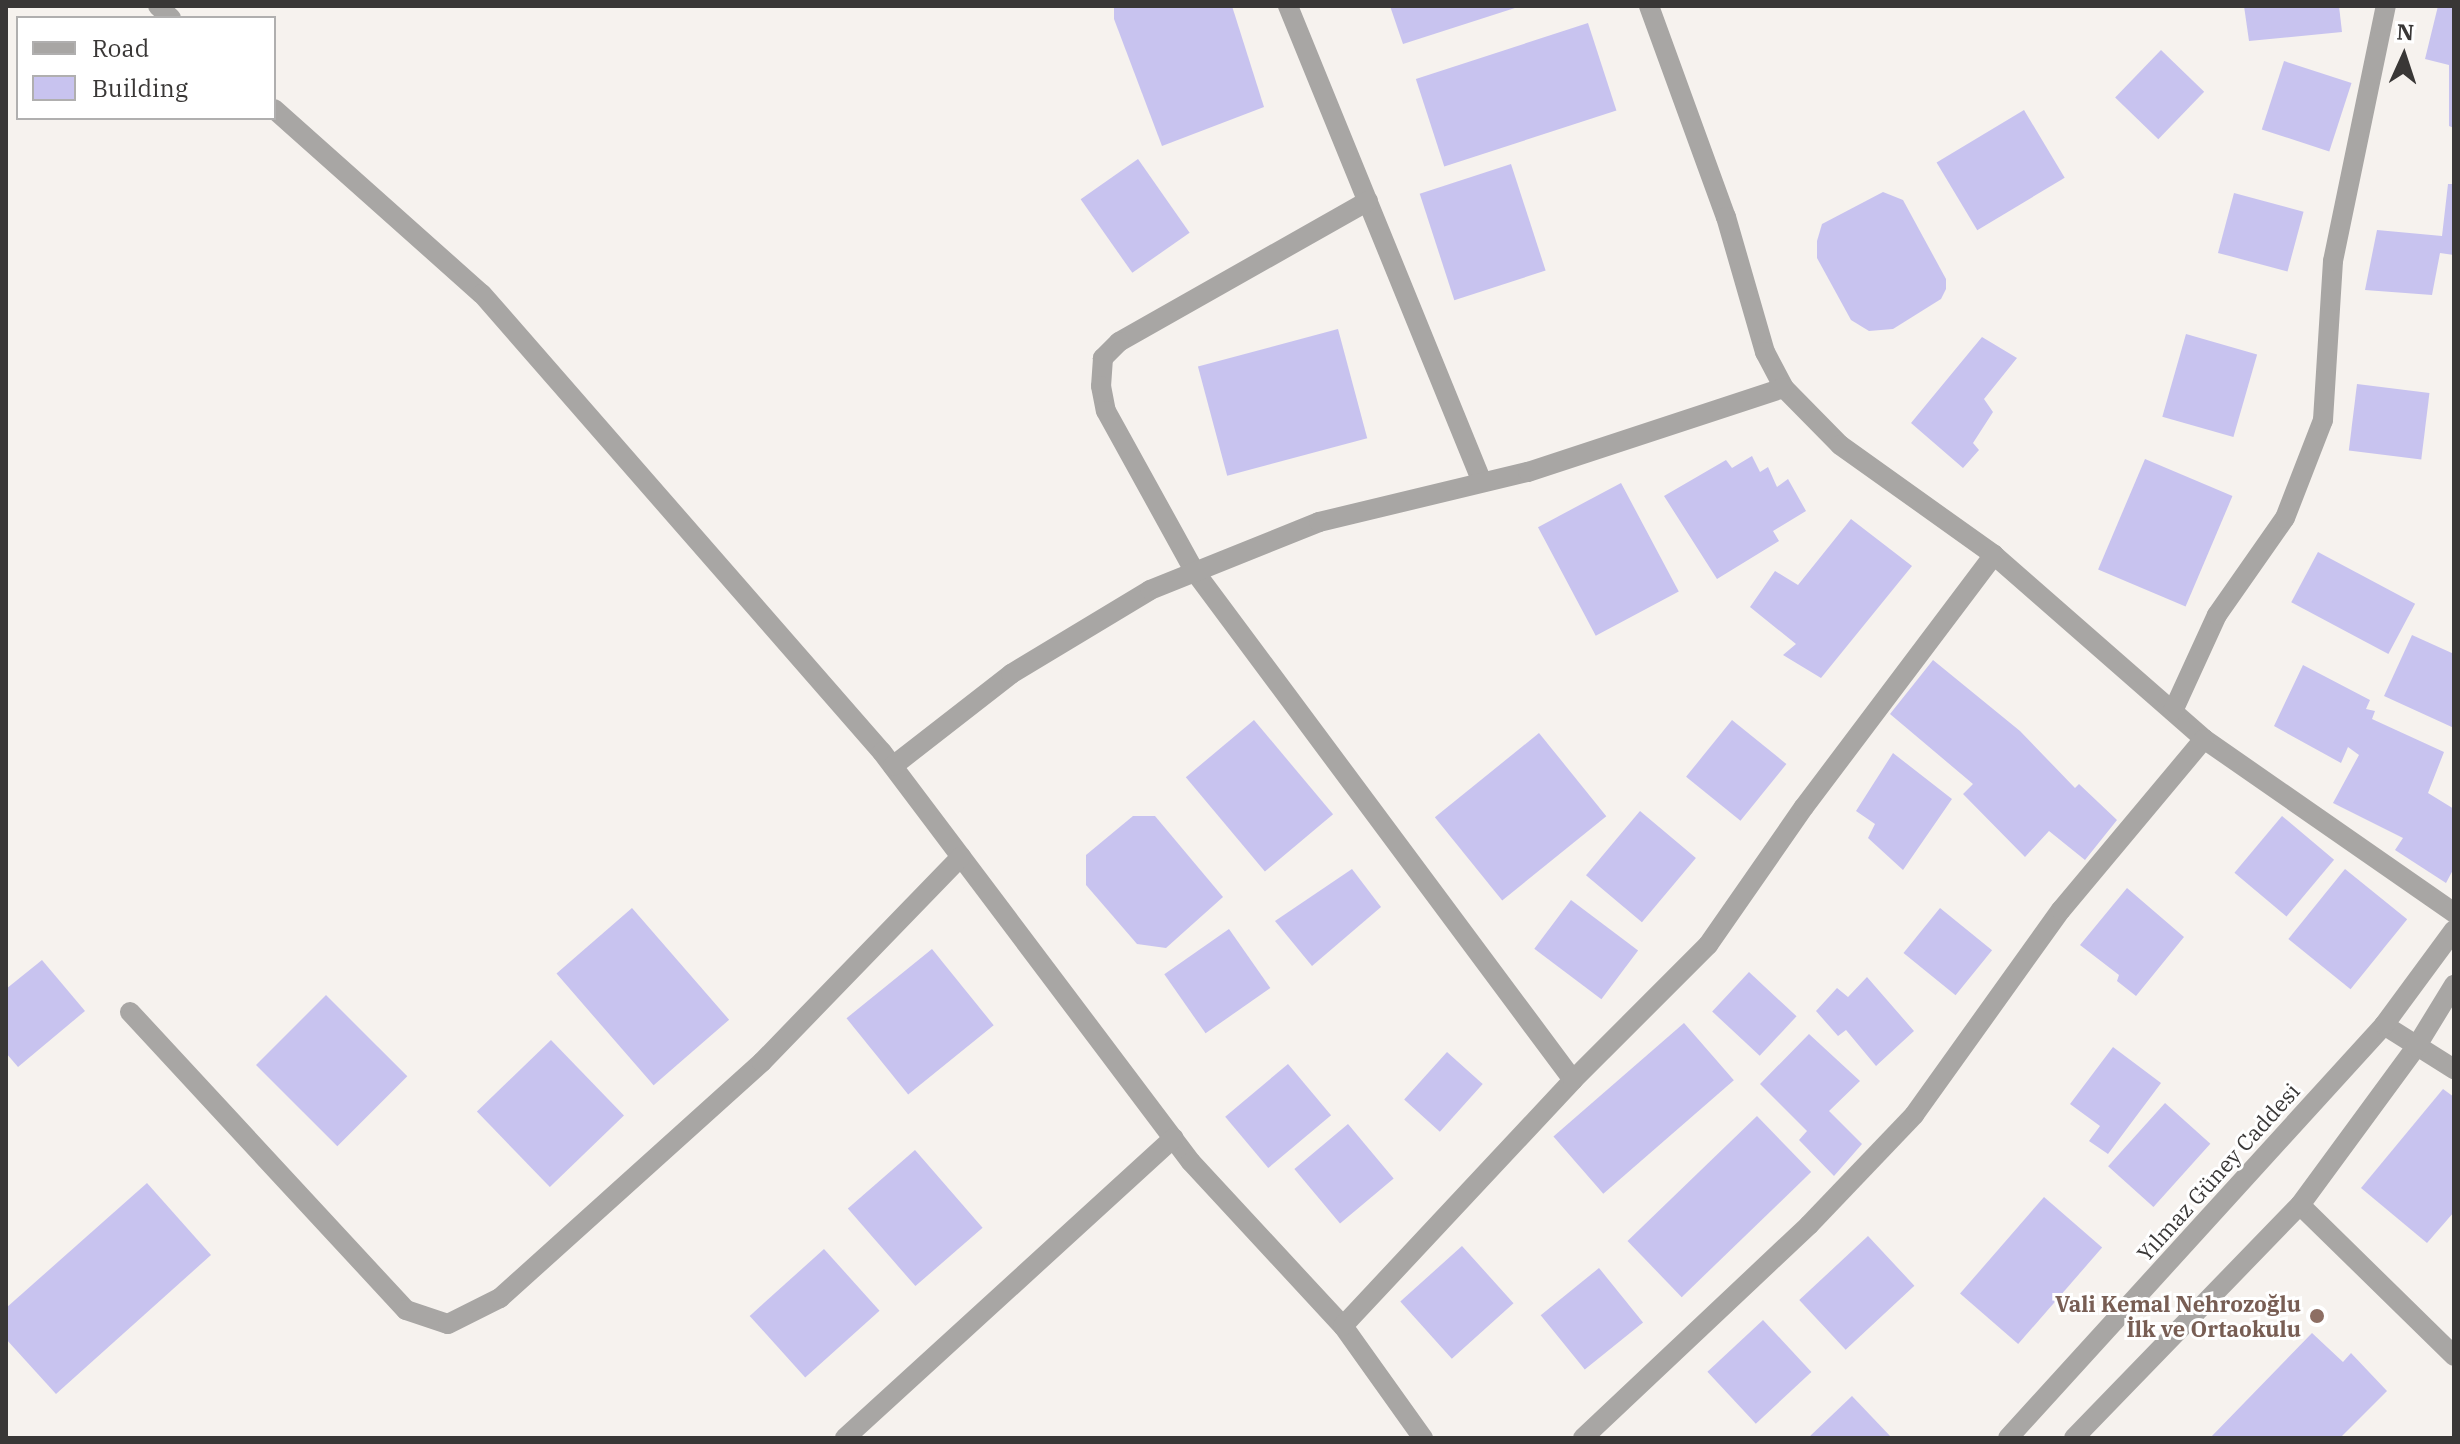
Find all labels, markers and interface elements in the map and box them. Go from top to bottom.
legend [16,16,276,120]
north arrow [2364,16,2444,96]
text: N [2396,17,2415,46]
text: Road [92,32,149,64]
text: Building [92,72,188,104]
street label: Yılmaz Güney Caddesi [2131,1078,2305,1266]
place label: Vali Kemal Nehrozoğlu İlk ve Ortaokulu [2055,1290,2301,1342]
marker: Vali Kemal Nehrozoğlu İlk ve Ortaokulu [2308,1307,2326,1325]

